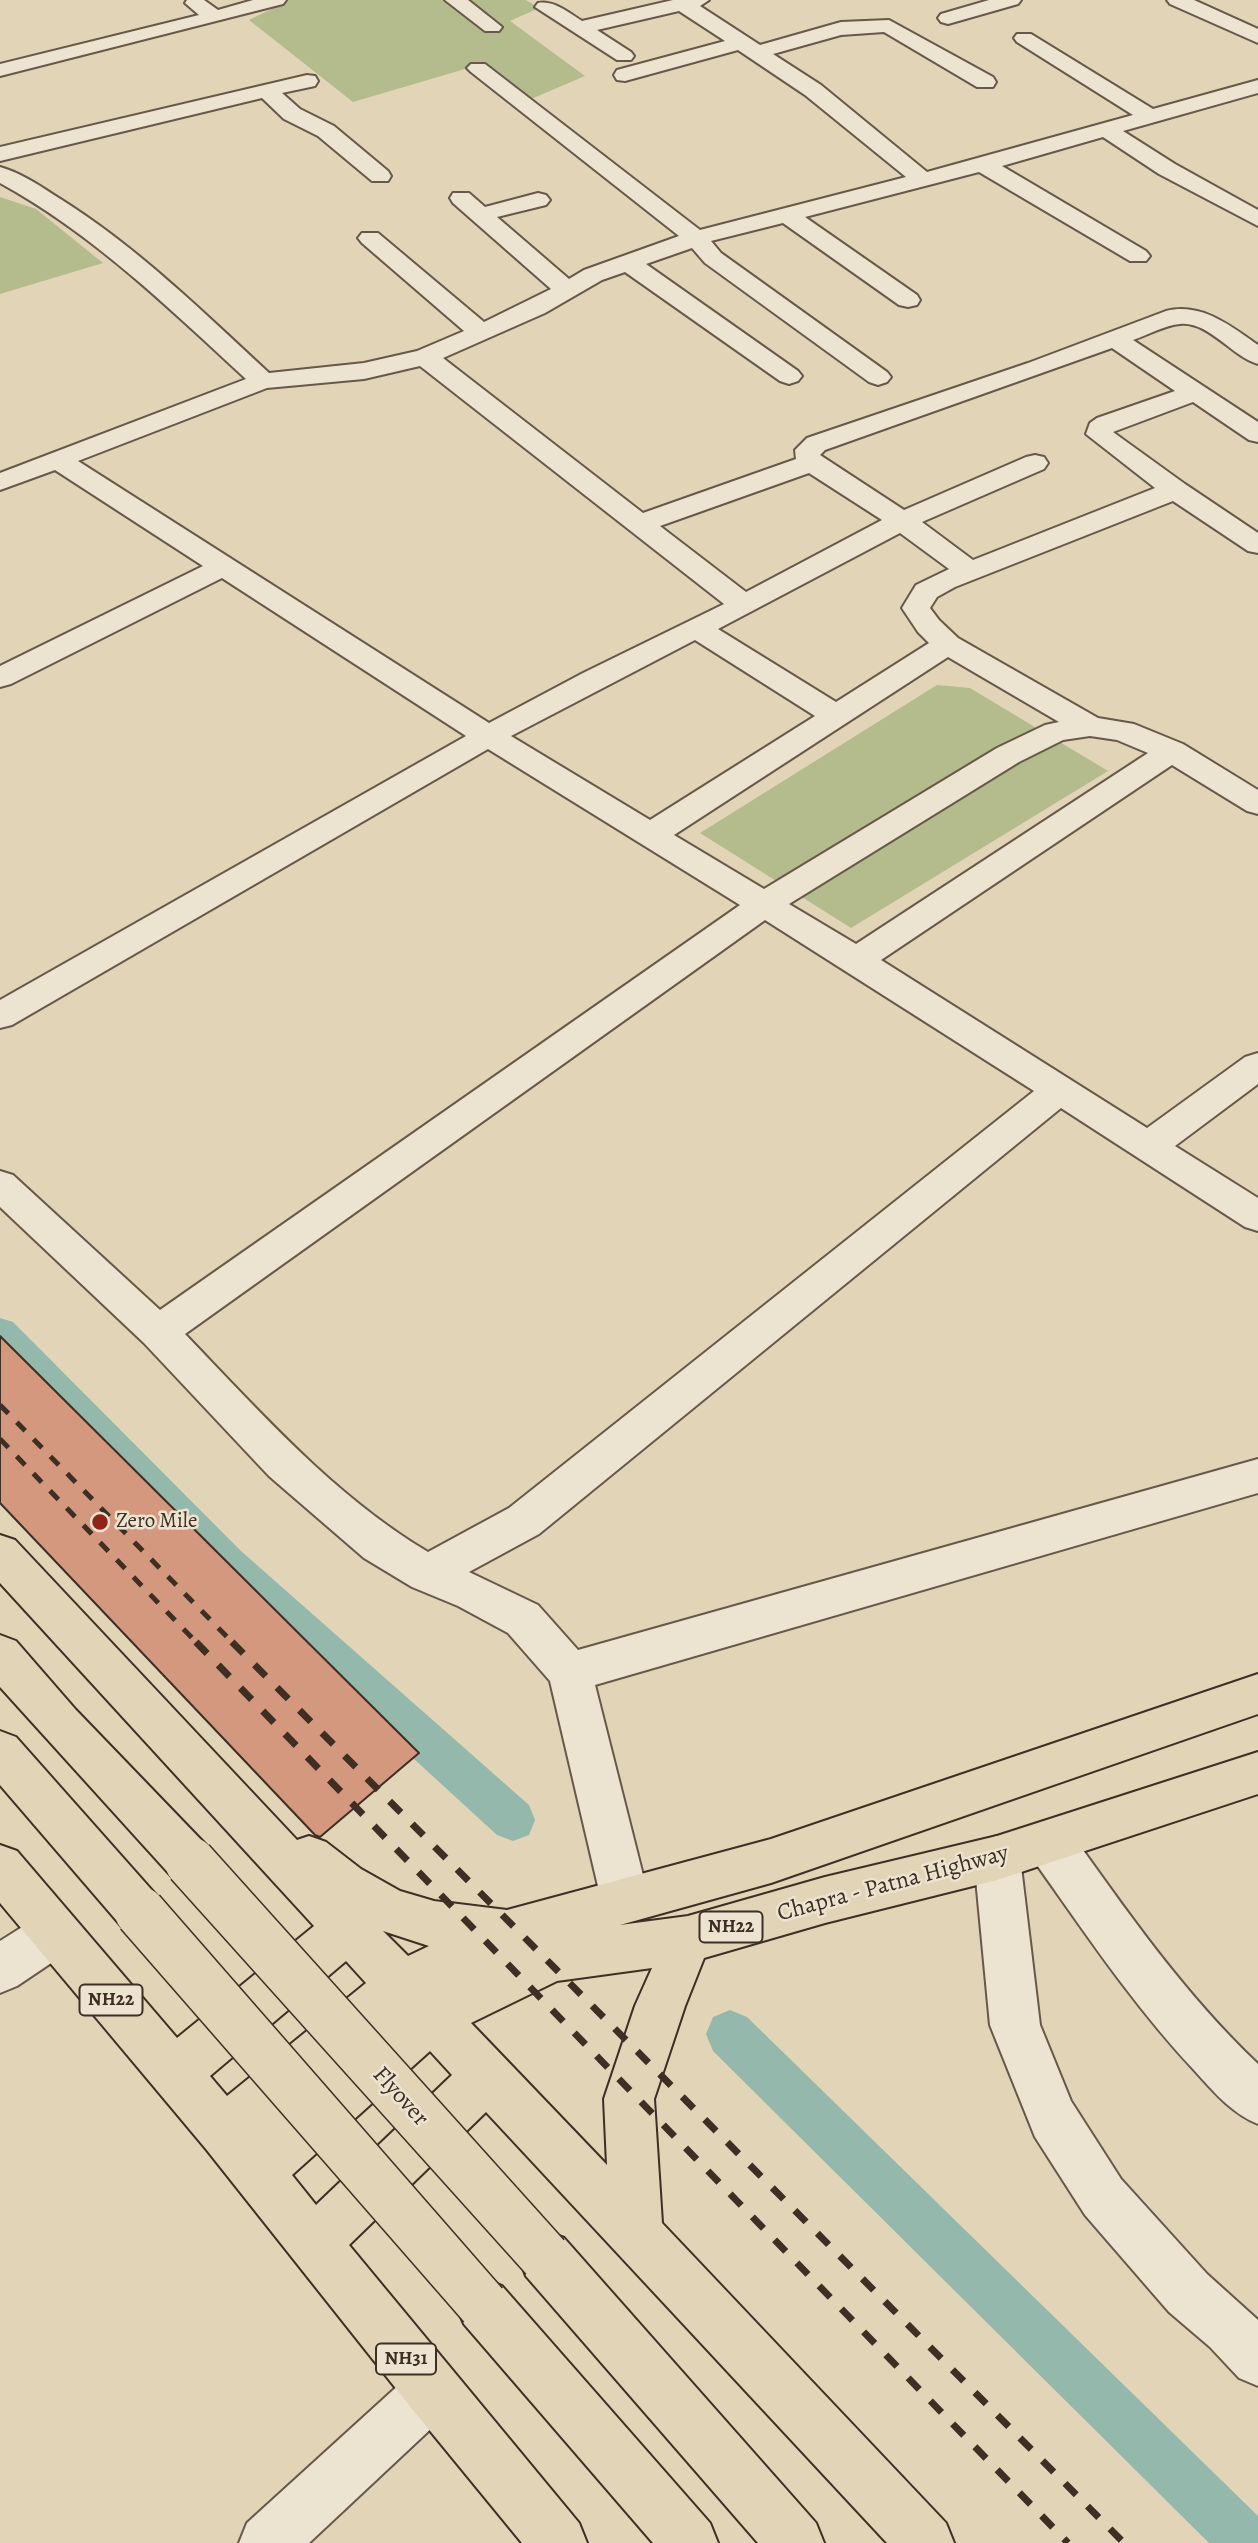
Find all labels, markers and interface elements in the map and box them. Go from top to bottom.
place label: Zero Mile [116,1509,197,1535]
marker: Zero Mile [90,1512,110,1532]
street label: Chapra - Patna Highway [774,1839,1012,1929]
road number: NH22 [700,1912,762,1942]
road number: NH22 [80,1984,142,2016]
street label: Flyover [366,2061,434,2133]
road number: NH31 [376,2344,436,2374]

